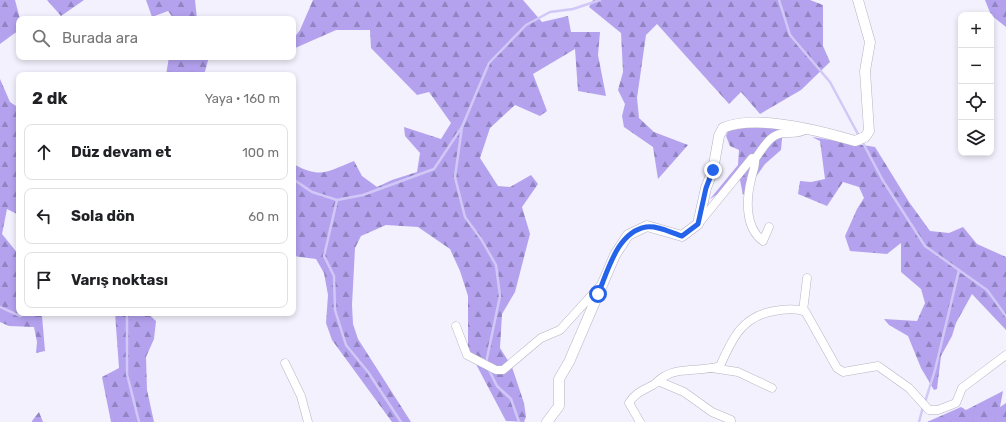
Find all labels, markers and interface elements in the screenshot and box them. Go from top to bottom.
map controls [958,12,994,156]
button: + [958,12,994,48]
search box [16,16,296,60]
icon: search [30,27,52,49]
text: Burada ara [62,29,138,47]
button: − [958,48,994,84]
button: locate [958,84,994,120]
text: 2 dk [32,88,67,108]
text: Yaya · 160 m [205,91,280,106]
button: layers [958,120,994,156]
icon: ahead [33,141,55,163]
text: Düz devam et [71,143,171,161]
text: 100 m [242,145,279,160]
route end [704,161,722,179]
icon: left [33,205,55,227]
text: Sola dön [71,207,135,225]
text: 60 m [248,209,279,224]
icon: arrive [33,269,55,291]
text: Varış noktası [71,271,168,289]
route start [589,285,607,303]

